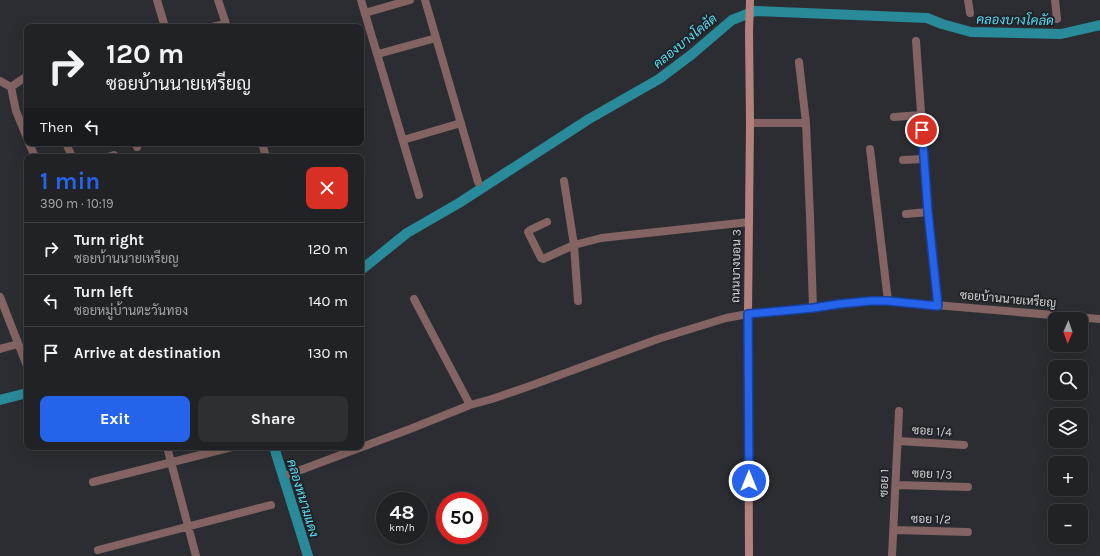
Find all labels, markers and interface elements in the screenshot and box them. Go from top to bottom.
water label: คลองบางโคลัด [650,10,720,71]
water label: คลองบางโคลัด [976,11,1054,28]
text: 120 m [106,37,184,70]
icon: right [40,40,92,92]
text: ซอยบ้านนายเหรียญ [106,73,251,95]
pin [905,113,939,147]
icon: left [81,116,103,138]
text: Then [40,118,73,136]
icon: arrive [911,119,933,141]
text: 1 min [40,167,100,195]
button: close [306,167,348,209]
text: 390 m · 10:19 [40,196,114,211]
street label: ถนนบางบอน 3 [728,229,744,303]
text: Turn right [74,231,144,249]
icon: right [40,238,62,260]
text: 120 m [308,240,348,258]
text: ซอยบ้านนายเหรียญ [74,251,179,266]
text: Turn left [74,283,133,301]
street label: ซอยบ้านนายเหรียญ [959,287,1057,310]
icon: left [40,290,62,312]
text: 140 m [308,292,348,310]
text: ซอยหมู่บ้านตะวันทอง [74,303,188,318]
north arrow [1048,312,1088,352]
map controls [1048,312,1088,544]
icon: arrive [40,342,62,364]
text: Arrive at destination [74,344,221,362]
text: 130 m [308,344,348,362]
button: search [1048,360,1088,400]
button: Exit [40,396,190,442]
button: Share [198,396,348,442]
button: layers [1048,408,1088,448]
street label: ซอย 1/4 [912,423,953,439]
button: + [1048,456,1088,496]
water label: คลองหนามแดง [284,457,322,539]
position arrow [728,460,770,502]
street label: ซอย 1/3 [912,466,952,482]
street label: ซอย 1 [877,469,891,497]
speed limit sign: 50 [436,492,488,544]
text: 48 [390,501,414,524]
button: − [1048,504,1088,544]
street label: ซอย 1/2 [911,512,951,526]
text: km/h [389,522,415,534]

